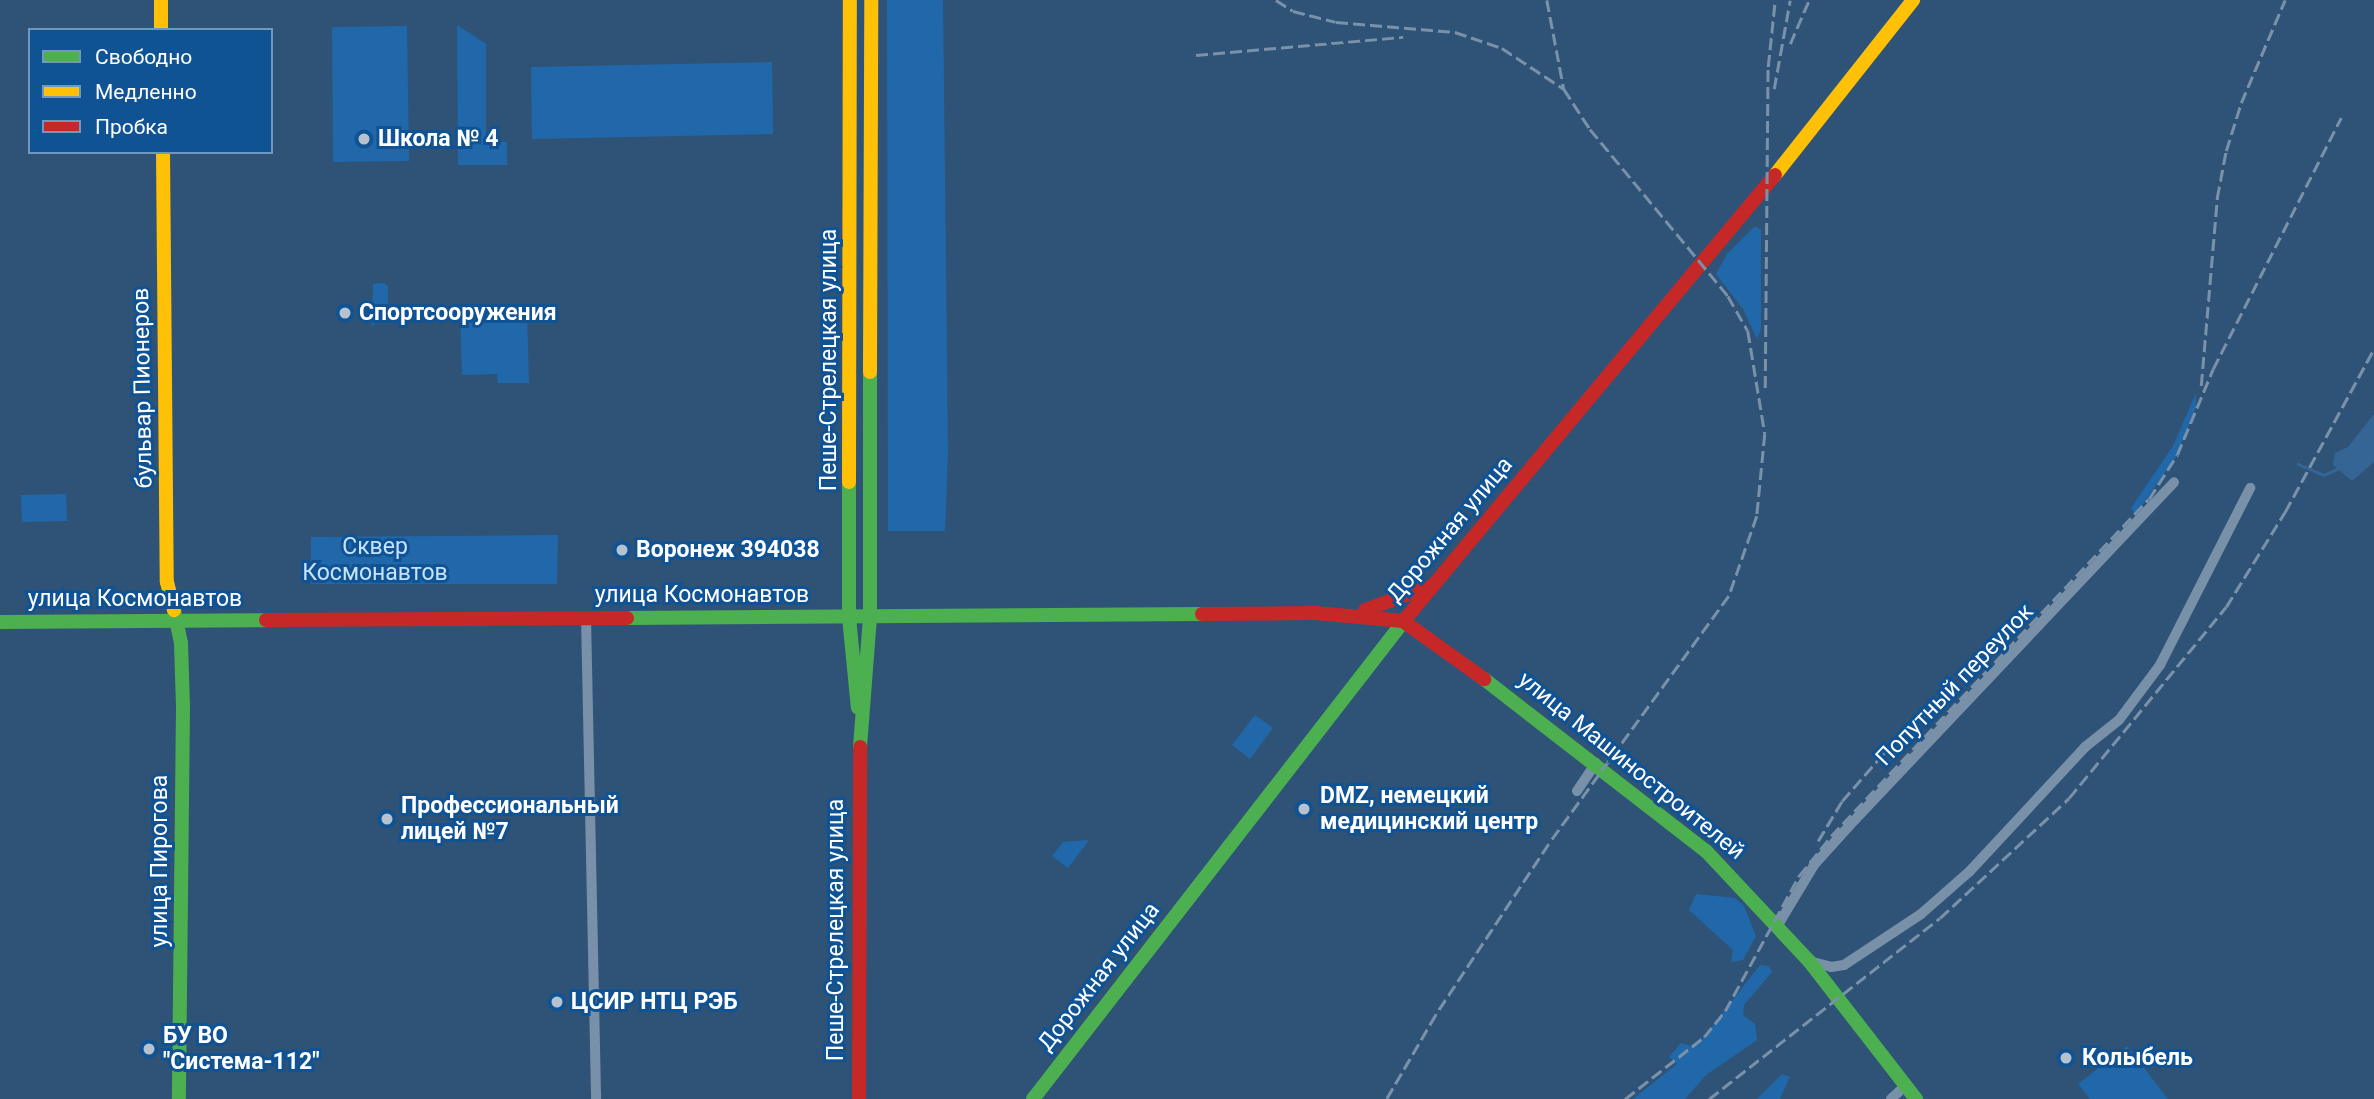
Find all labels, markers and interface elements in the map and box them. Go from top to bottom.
legend [28,28,273,154]
text: Свободно [95,45,192,69]
text: Медленно [95,80,197,104]
text: Пробка [95,115,168,139]
place label: Школа № 4 [378,125,499,153]
marker: Школа № 4 [356,131,372,147]
street label: Пеше-Стрелецкая улица [815,229,843,491]
street label: бульвар Пионеров [127,287,159,489]
place label: Спортсооружения [359,299,557,327]
marker: Спортсооружения [337,305,353,321]
street label: Дорожная улица [1381,452,1519,608]
park label: Сквер Космонавтов [302,533,448,587]
place label: Воронеж 394038 [636,536,820,564]
marker: Воронеж 394038 [614,542,630,558]
street label: улица Космонавтов [595,581,809,609]
street label: улица Космонавтов [28,585,242,613]
street label: Попутный переулок [1871,598,2039,772]
street label: улица Машиностроителей [1512,666,1750,866]
street label: улица Пирогова [146,775,174,947]
place label: DMZ, немецкий медицинский центр [1320,782,1538,836]
place label: Профессиональный лицей №7 [401,792,619,846]
street label: Пеше-Стрелецкая улица [822,799,850,1061]
marker: DMZ, немецкий медицинский центр [1294,799,1314,819]
marker: Профессиональный лицей №7 [379,811,395,827]
street label: Дорожная улица [1032,897,1166,1057]
place label: ЦСИР НТЦ РЭБ [571,988,738,1016]
marker: ЦСИР НТЦ РЭБ [549,994,565,1010]
place label: БУ ВО "Система-112" [163,1022,320,1076]
marker: БУ ВО "Система-112" [141,1041,157,1057]
place label: Колыбель [2082,1044,2193,1072]
marker: Колыбель [2056,1048,2076,1068]

